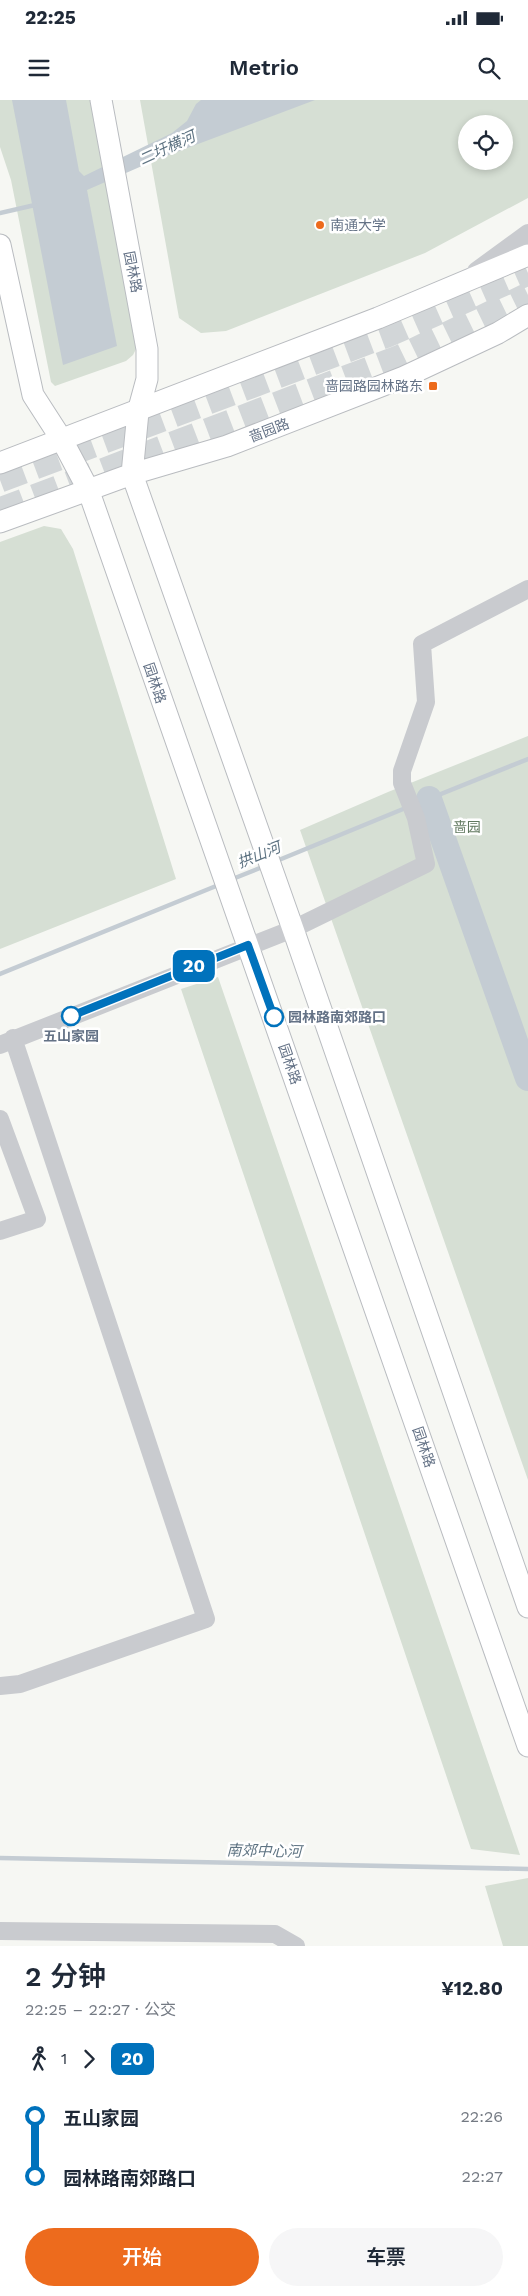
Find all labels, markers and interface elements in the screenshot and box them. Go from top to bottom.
text: 22:25 [25,6,76,29]
icon: menu [25,54,53,82]
icon: search [475,54,503,82]
text: Metrio [229,55,299,80]
map controls [458,115,513,170]
button: locate [458,115,513,170]
water label: 二圩横河 [136,126,201,169]
place label: 南通大学 [330,217,386,233]
marker: 南通大学 [314,219,326,231]
street label: 园林路 [121,250,145,294]
place label: 啬园路园林路东 [325,378,423,394]
marker: 啬园路园林路东 [427,380,439,392]
street label: 啬园路 [247,415,291,445]
street label: 园林路 [141,661,169,705]
park label: 啬园 [453,819,481,835]
water label: 拱山河 [235,837,286,872]
line badge: 20 [172,950,216,982]
text: 20 [183,955,205,976]
marker: 五山家园 [61,1006,81,1026]
marker: 园林路南郊路口 [264,1007,284,1027]
place label: 园林路南郊路口 [288,1009,386,1025]
place label: 五山家园 [43,1028,99,1044]
street label: 园林路 [276,1042,304,1086]
street label: 园林路 [410,1425,438,1469]
water label: 南郊中心河 [226,1841,305,1861]
text: 2 分钟 [25,1960,106,1993]
text: ¥12.80 [441,1977,503,2000]
text: 22:25 – 22:27 · 公交 [25,2000,176,2019]
icon: walk [25,2045,53,2073]
icon: forward [75,2045,103,2073]
text: 20 [121,2048,144,2069]
text: 1 [61,2049,67,2068]
text: 五山家园 [63,2107,139,2130]
text: 22:26 [461,2107,503,2126]
text: 园林路南郊路口 [63,2167,196,2190]
text: 22:27 [462,2167,503,2186]
button: 开始 [25,2228,259,2286]
button: 车票 [269,2228,503,2286]

